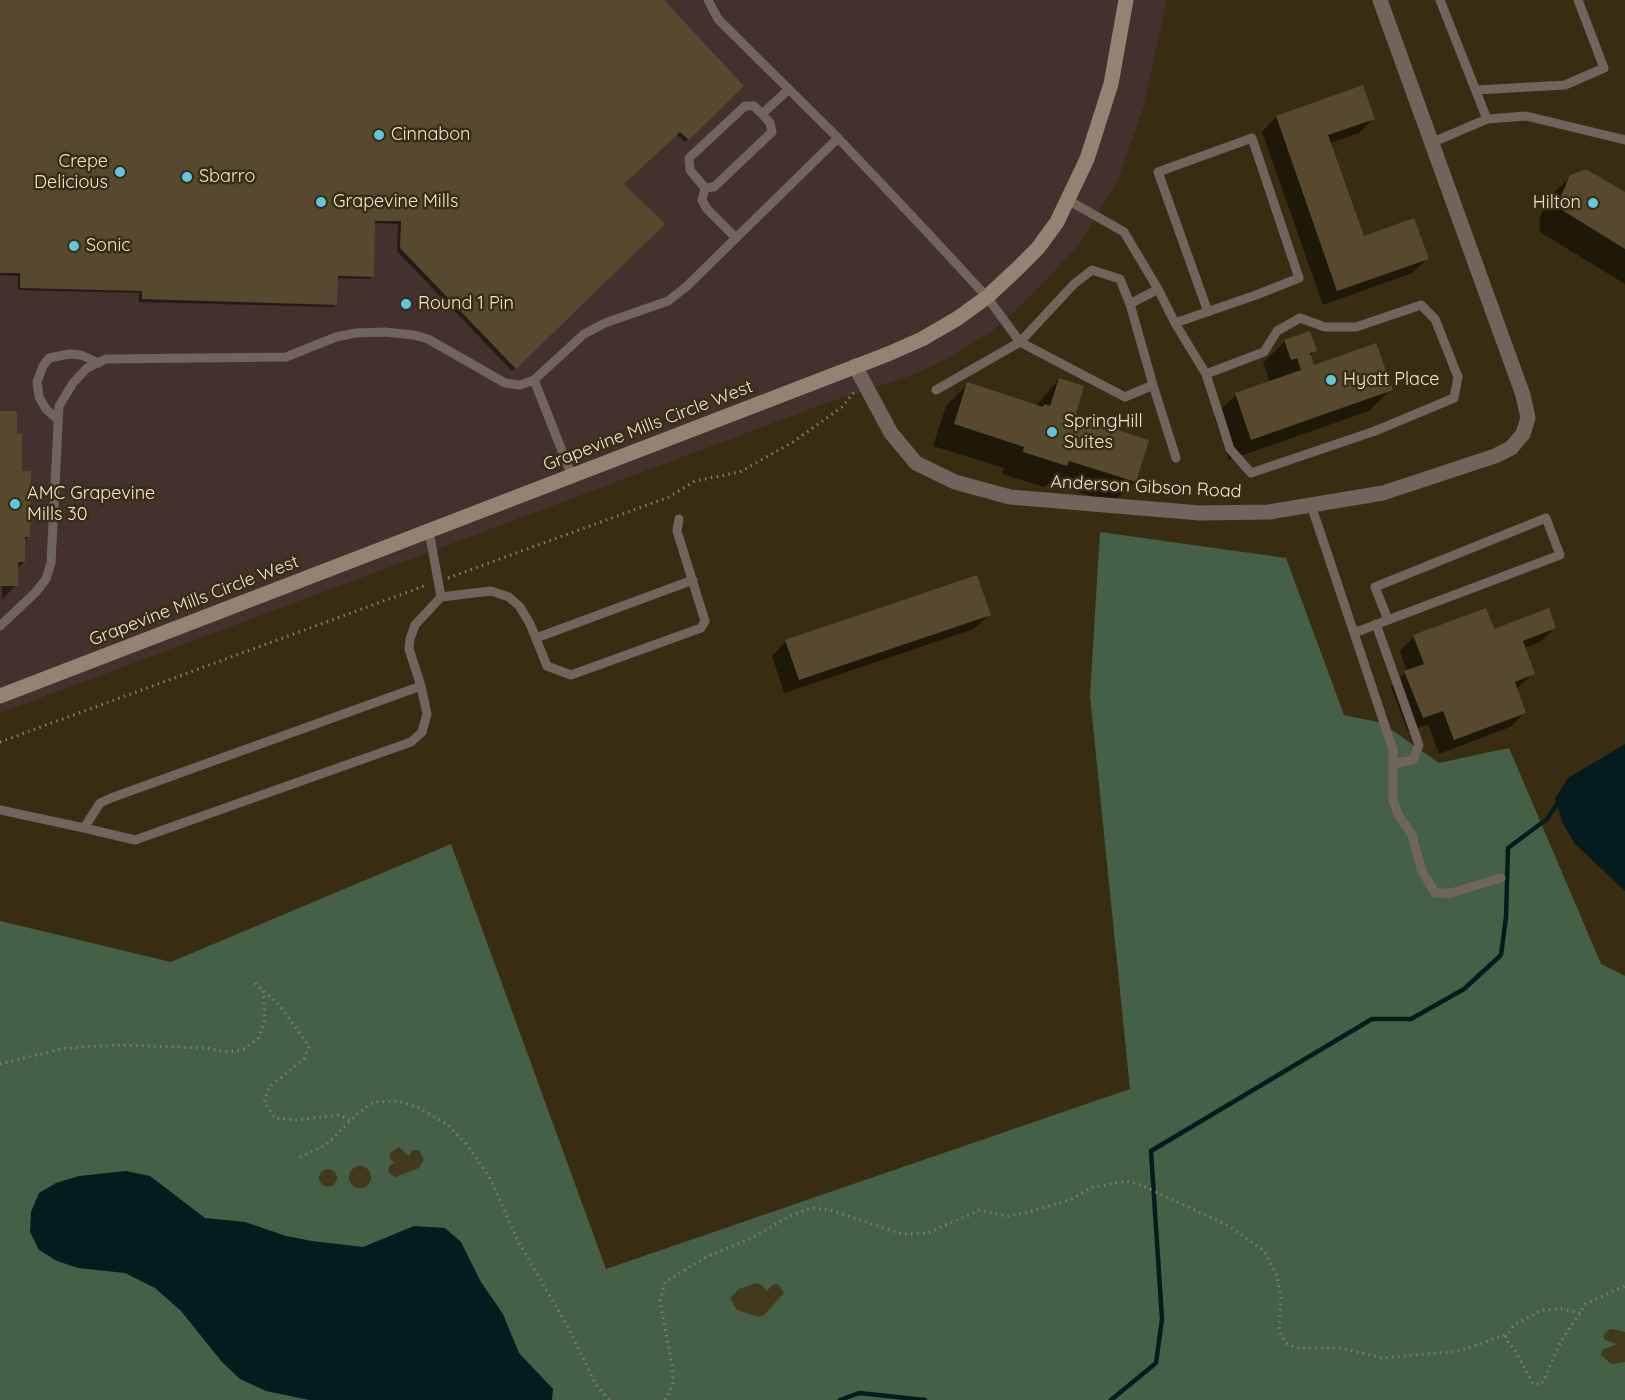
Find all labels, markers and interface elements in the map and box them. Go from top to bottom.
place label: Cinnabon [391,124,471,146]
marker: Cinnabon [372,128,386,142]
place label: Crepe Delicious [34,151,108,194]
marker: Crepe Delicious [113,165,127,179]
place label: Sbarro [199,166,255,188]
marker: Sbarro [180,170,194,184]
place label: Grapevine Mills [333,191,458,213]
place label: Hilton [1533,192,1581,214]
marker: Grapevine Mills [314,195,328,209]
marker: Hilton [1586,196,1600,210]
place label: Sonic [86,235,131,257]
marker: Sonic [67,239,81,253]
place label: Round 1 Pin [418,293,514,315]
marker: Round 1 Pin [399,297,413,311]
place label: Hyatt Place [1343,369,1439,391]
marker: Hyatt Place [1324,373,1338,387]
street label: Grapevine Mills Circle West [540,376,756,476]
place label: SpringHill Suites [1064,411,1143,454]
marker: SpringHill Suites [1045,425,1059,439]
street label: Anderson Gibson Road [1050,471,1242,503]
place label: AMC Grapevine Mills 30 [27,483,155,526]
marker: AMC Grapevine Mills 30 [8,497,22,511]
street label: Grapevine Mills Circle West [86,551,302,651]

